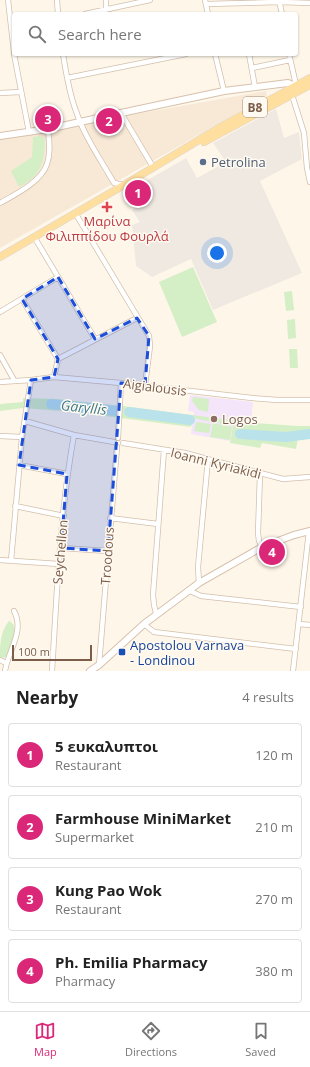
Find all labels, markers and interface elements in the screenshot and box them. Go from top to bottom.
search box [12,12,298,56]
icon: search [26,23,48,45]
text: Search here [58,24,142,44]
road number: B8 [243,97,267,117]
pin: 3 [35,104,61,134]
pin: 2 [96,106,122,136]
place label: Petrolina [211,153,266,171]
marker: Petrolina [198,157,208,167]
pin: 1 [125,178,151,208]
marker: Μαρίνα Φιλιππίδου Φουρλά [102,202,112,212]
place label: Μαρίνα Φιλιππίδου Φουρλά [45,212,169,245]
your location [207,243,227,263]
street label: Aigialousis [122,374,188,400]
water label: Garyllis [60,395,108,419]
place label: Logos [222,410,258,428]
marker: Logos [209,414,219,424]
street label: Ioanni Kyriakidi [169,443,263,483]
street label: Seychellon [48,519,72,585]
street label: Troodous [96,526,118,586]
pin: 4 [259,537,285,567]
place label: Apostolou Varnava - Londinou [130,636,244,669]
scale bar [12,643,92,662]
text: 100 m [18,644,50,659]
marker: Apostolou Varnava - Londinou [117,647,127,657]
text: Nearby [16,686,78,709]
text: 4 results [242,688,294,706]
text: 5 ευκαλυπτοι [55,736,158,756]
text: 1 [26,746,34,764]
text: 120 m [255,746,293,764]
text: Restaurant [55,756,122,774]
text: Farmhouse MiniMarket [55,808,231,828]
text: 2 [26,818,34,836]
text: 210 m [255,818,293,836]
text: Supermarket [55,828,134,846]
text: Kung Pao Wok [55,880,162,900]
text: 3 [26,890,34,908]
text: 270 m [255,890,293,908]
text: Restaurant [55,900,122,918]
text: Ph. Emilia Pharmacy [55,952,207,972]
text: 4 [26,962,34,980]
text: 380 m [255,962,293,980]
text: Pharmacy [55,972,115,990]
tab: Map [34,1020,57,1059]
tab: Directions [125,1020,177,1059]
tab: Saved [245,1020,276,1059]

